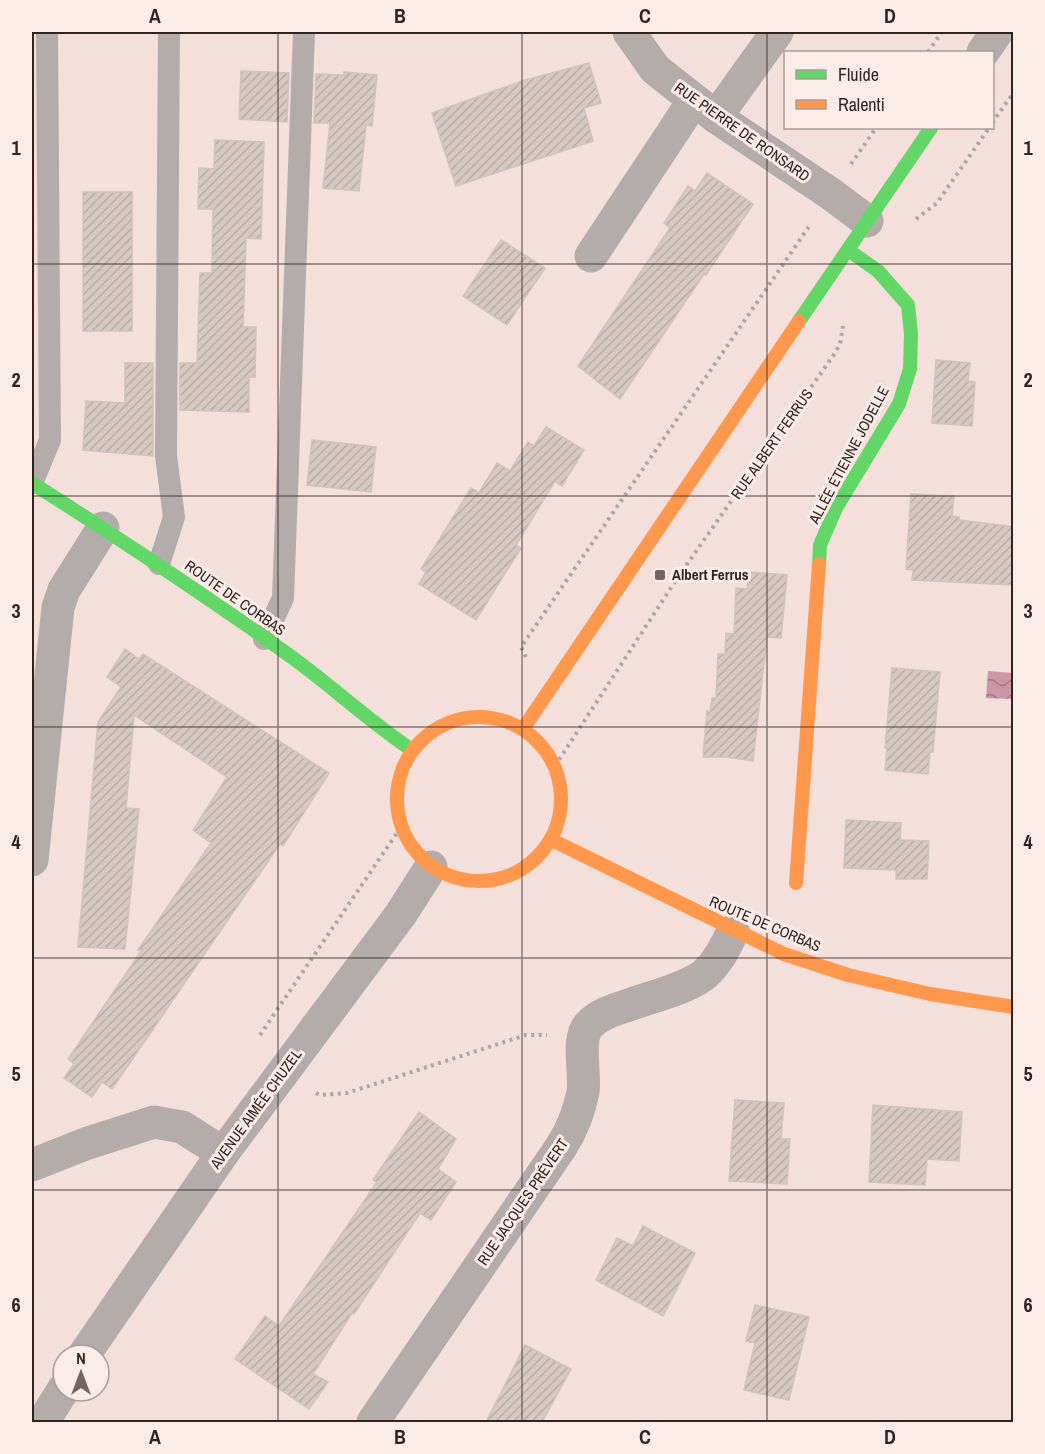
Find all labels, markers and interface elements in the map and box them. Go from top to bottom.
text: A [149,2,161,29]
text: B [394,2,406,29]
text: C [639,2,651,29]
text: D [884,2,896,29]
legend [784,51,994,129]
text: Fluide [838,62,879,87]
street label: RUE PIERRE DE RONSARD [670,77,814,186]
text: Ralenti [838,92,885,117]
text: 1 [11,134,21,161]
text: 1 [1023,134,1033,161]
text: 2 [11,366,21,393]
text: 2 [1023,366,1033,393]
street label: ALLÉE ÉTIENNE JODELLE [803,382,894,528]
street label: RUE ALBERT FERRUS [726,384,818,503]
street label: ROUTE DE CORBAS [181,555,290,640]
place label: Albert Ferrus [672,564,749,585]
marker: Albert Ferrus [653,568,667,582]
text: 3 [11,597,21,624]
text: 3 [1023,597,1033,624]
text: 4 [11,828,21,855]
text: 4 [1023,828,1033,855]
street label: ROUTE DE CORBAS [706,891,824,956]
street label: AVENUE AIMÉE CHUZEL [204,1044,306,1174]
text: 5 [11,1060,21,1087]
text: 5 [1023,1060,1033,1087]
street label: RUE JACQUES PRÉVERT [472,1134,573,1269]
text: 6 [11,1291,21,1318]
text: 6 [1023,1291,1033,1318]
north arrow [51,1343,111,1403]
text: N [76,1347,86,1369]
text: A [149,1423,161,1450]
text: B [394,1423,406,1450]
text: C [639,1423,651,1450]
text: D [884,1423,896,1450]

